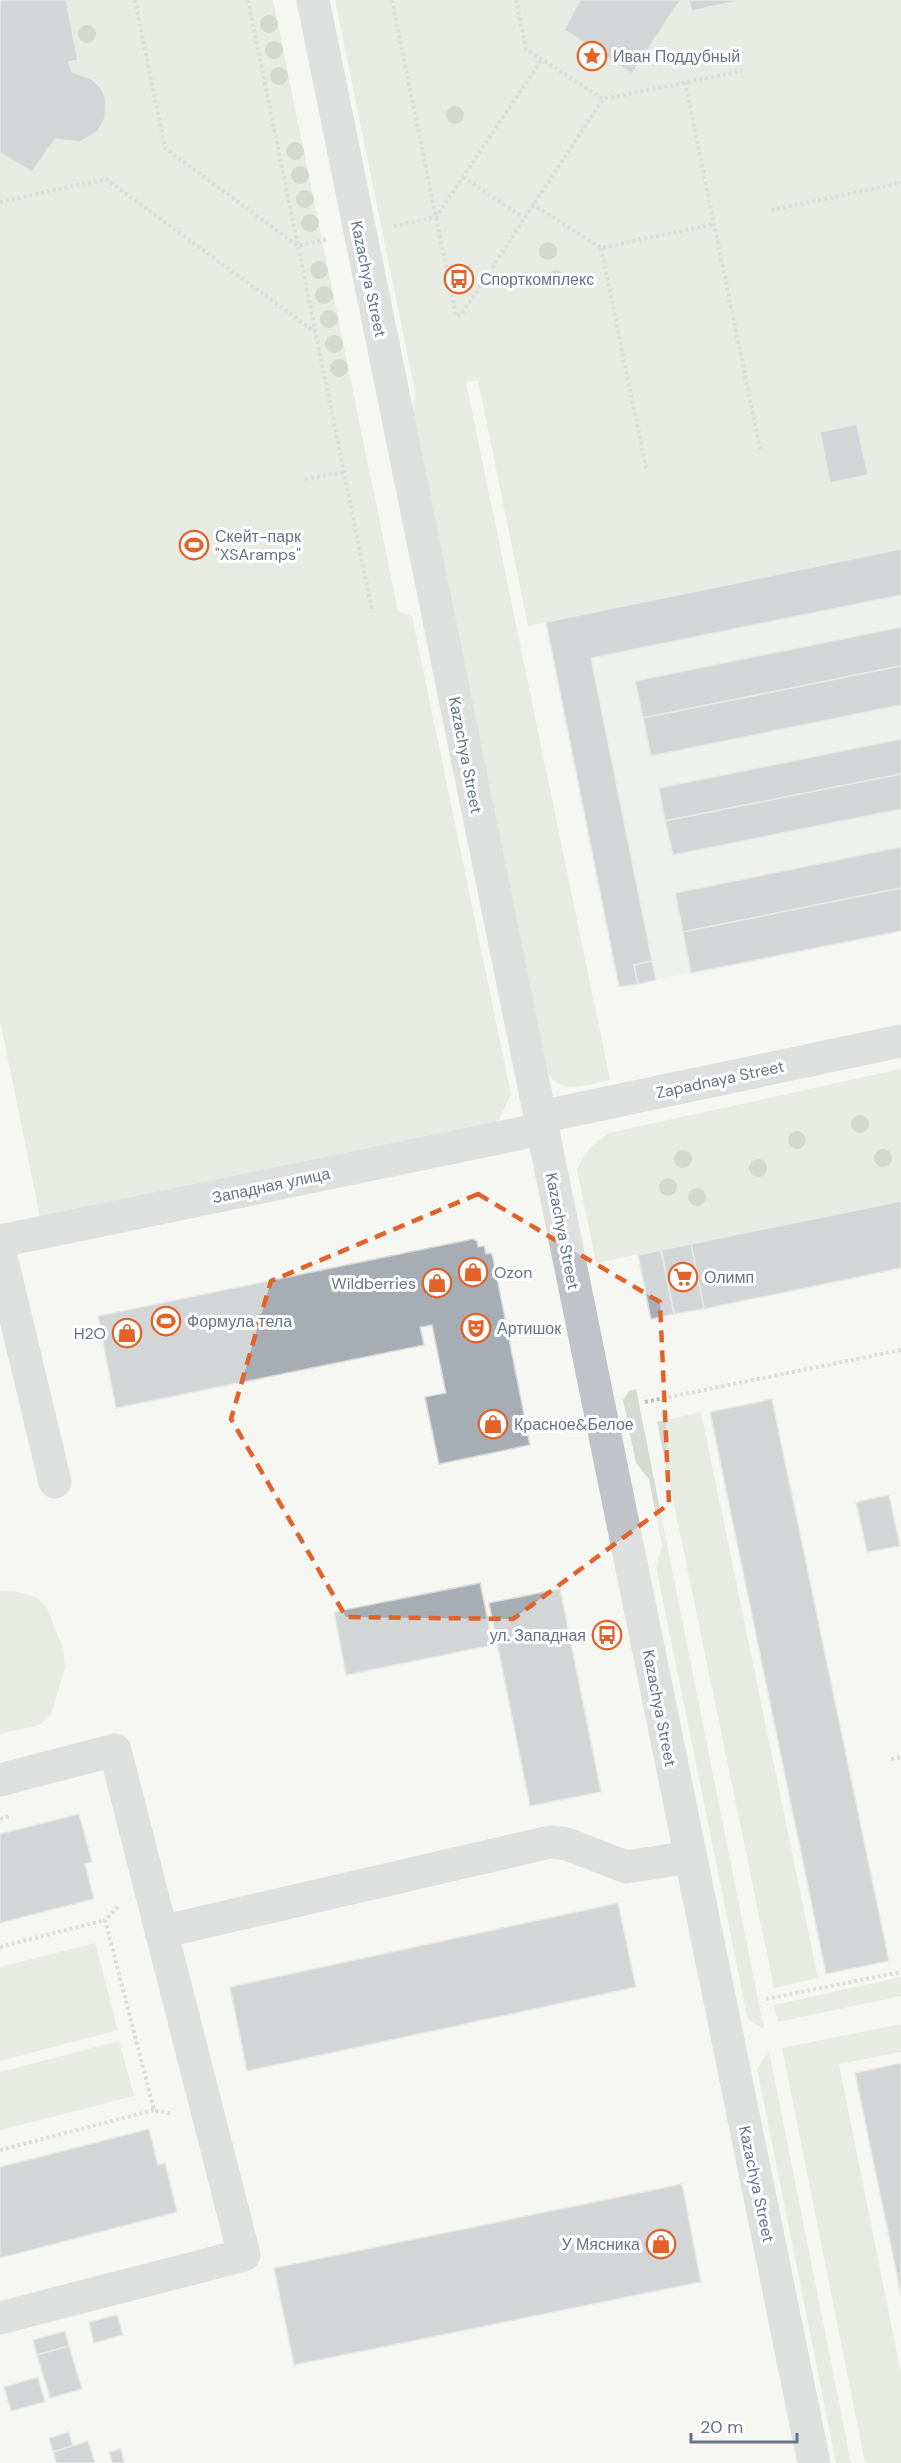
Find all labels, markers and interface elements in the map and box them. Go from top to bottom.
place icon: Иван Поддубный [576,40,608,72]
place label: Иван Поддубный [613,46,740,67]
street label: Kazachya Street [346,219,391,339]
bus stop icon: Спорткомплекс [443,263,475,295]
place label: Спорткомплекс [480,269,594,290]
place label: Скейт-парк "XSAramps" [215,526,302,565]
sports icon: Скейт-парк "XSAramps" [178,529,210,561]
street label: Kazachya Street [444,695,487,815]
street label: Zapadnaya Street [654,1056,786,1103]
street label: Западная улица [210,1163,332,1208]
street label: Kazachya Street [541,1171,584,1291]
shop icon: Ozon [457,1256,489,1288]
supermarket icon: Олимп [667,1261,699,1293]
place label: Ozon [494,1262,532,1283]
shop icon: Wildberries [421,1267,453,1299]
place label: Олимп [704,1267,754,1288]
place label: Wildberries [331,1273,416,1294]
sports icon: Формула тела [150,1305,182,1337]
place label: Формула тела [187,1311,292,1332]
theatre icon: Артишок [460,1312,492,1344]
shop icon: H2O [111,1317,143,1349]
place label: Артишок [497,1318,562,1339]
place label: H2O [74,1323,106,1344]
shop icon: Красное&Белое [477,1408,509,1440]
place label: Красное&Белое [514,1414,634,1435]
bus stop icon: ул. Западная [591,1619,623,1651]
place label: ул. Западная [490,1625,586,1646]
street label: Kazachya Street [638,1648,681,1768]
street label: Kazachya Street [734,2124,779,2244]
shop icon: У Мясника [645,2228,677,2260]
place label: У Мясника [562,2234,640,2255]
scale bar [691,2406,798,2444]
text: 20 m [700,2415,743,2439]

